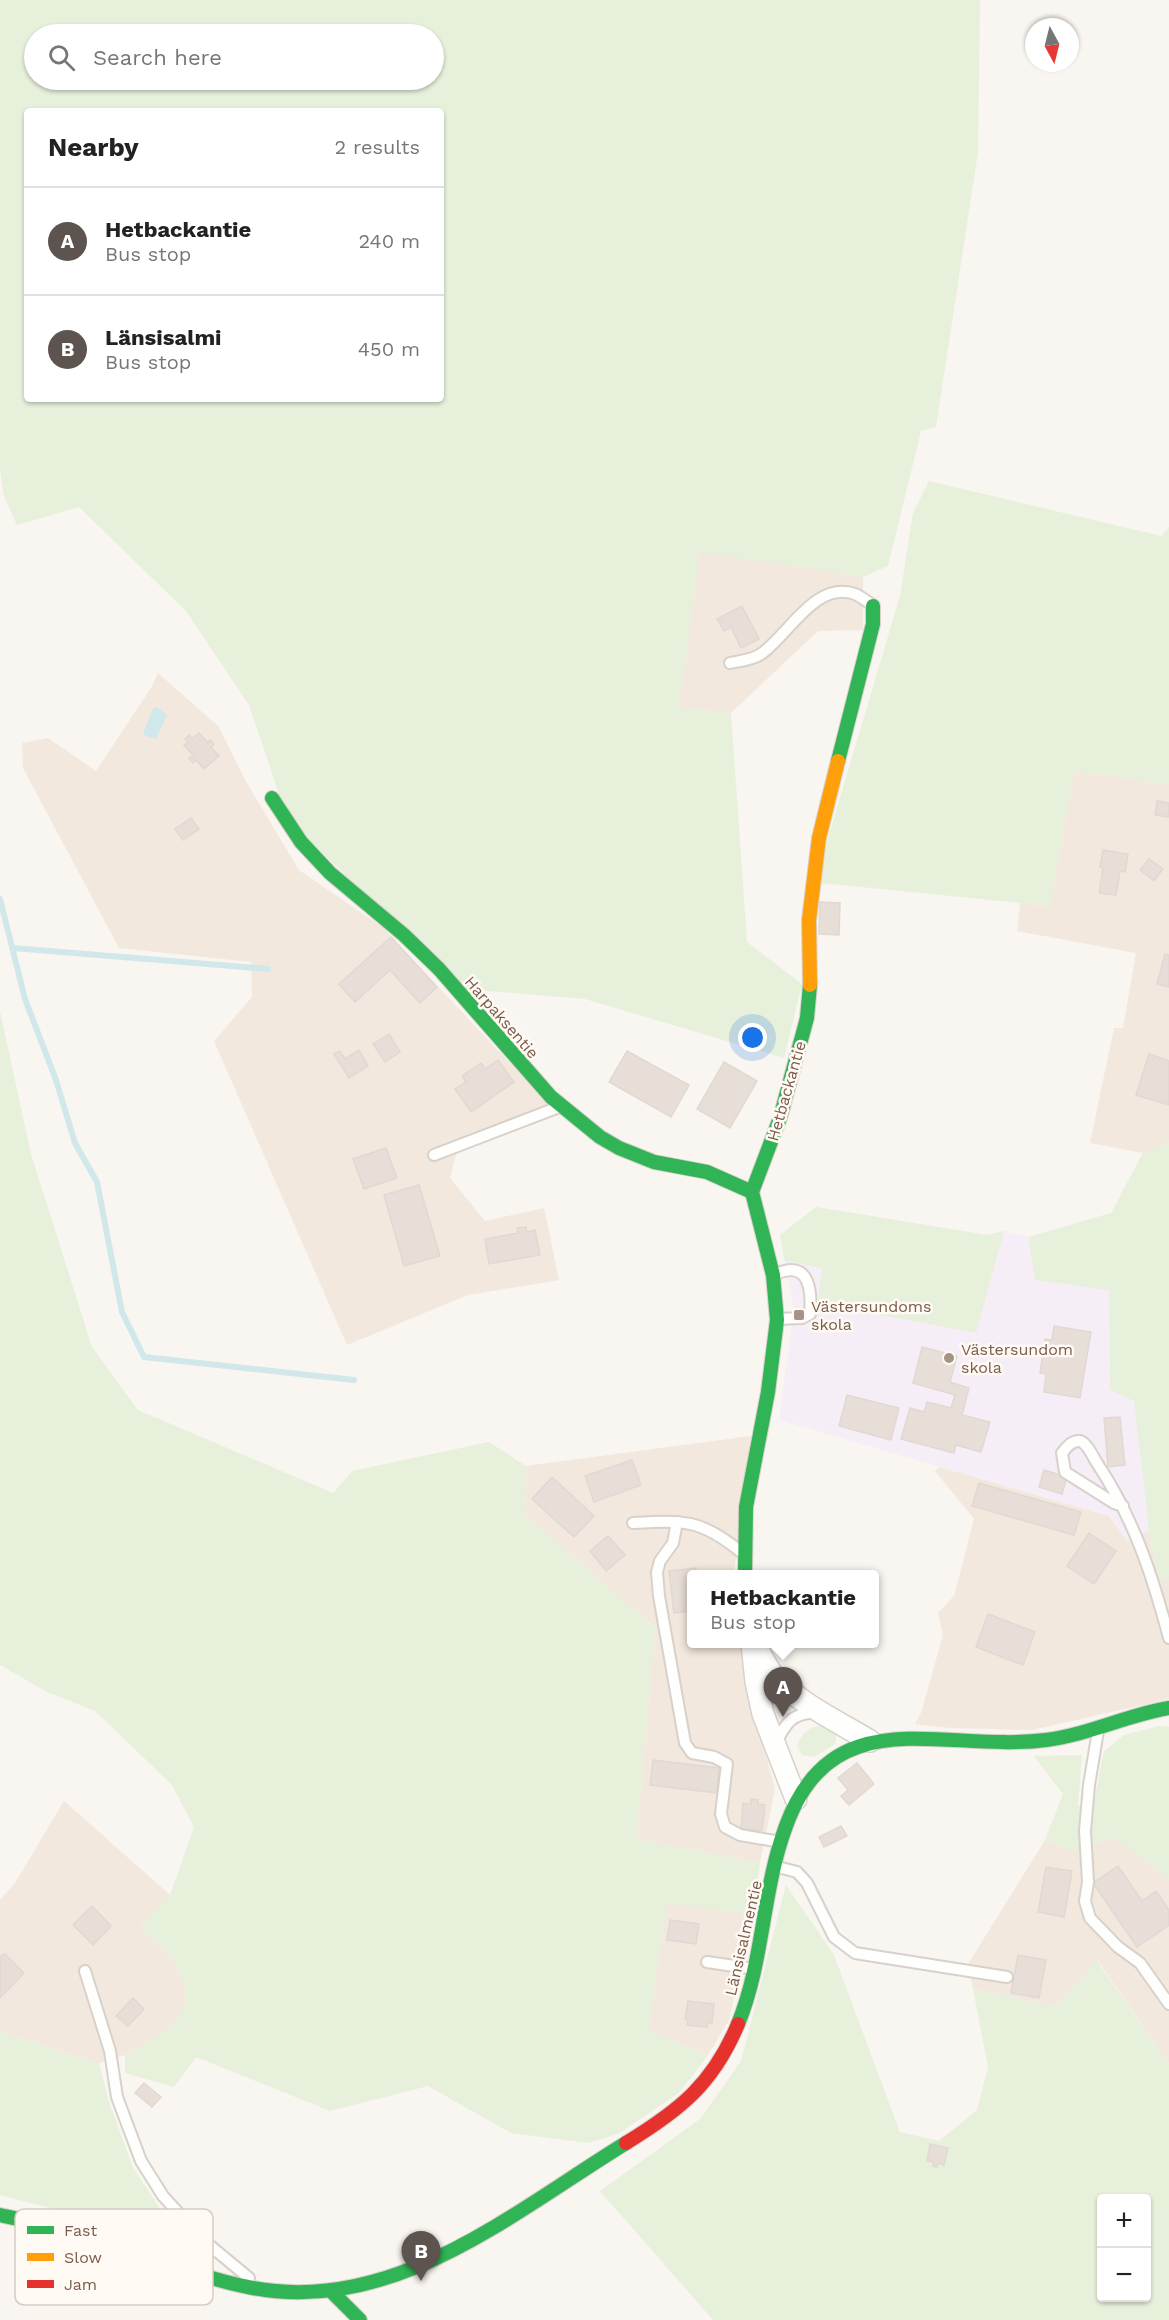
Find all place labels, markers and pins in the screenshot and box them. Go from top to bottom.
place label: Västersundoms skola [811,1297,932,1334]
marker: Västersundoms skola [792,1308,806,1322]
place label: Västersundom skola [961,1340,1073,1377]
marker: Västersundom skola [942,1351,956,1365]
pin: A [764,1668,802,1717]
pin: B [402,2232,440,2281]

